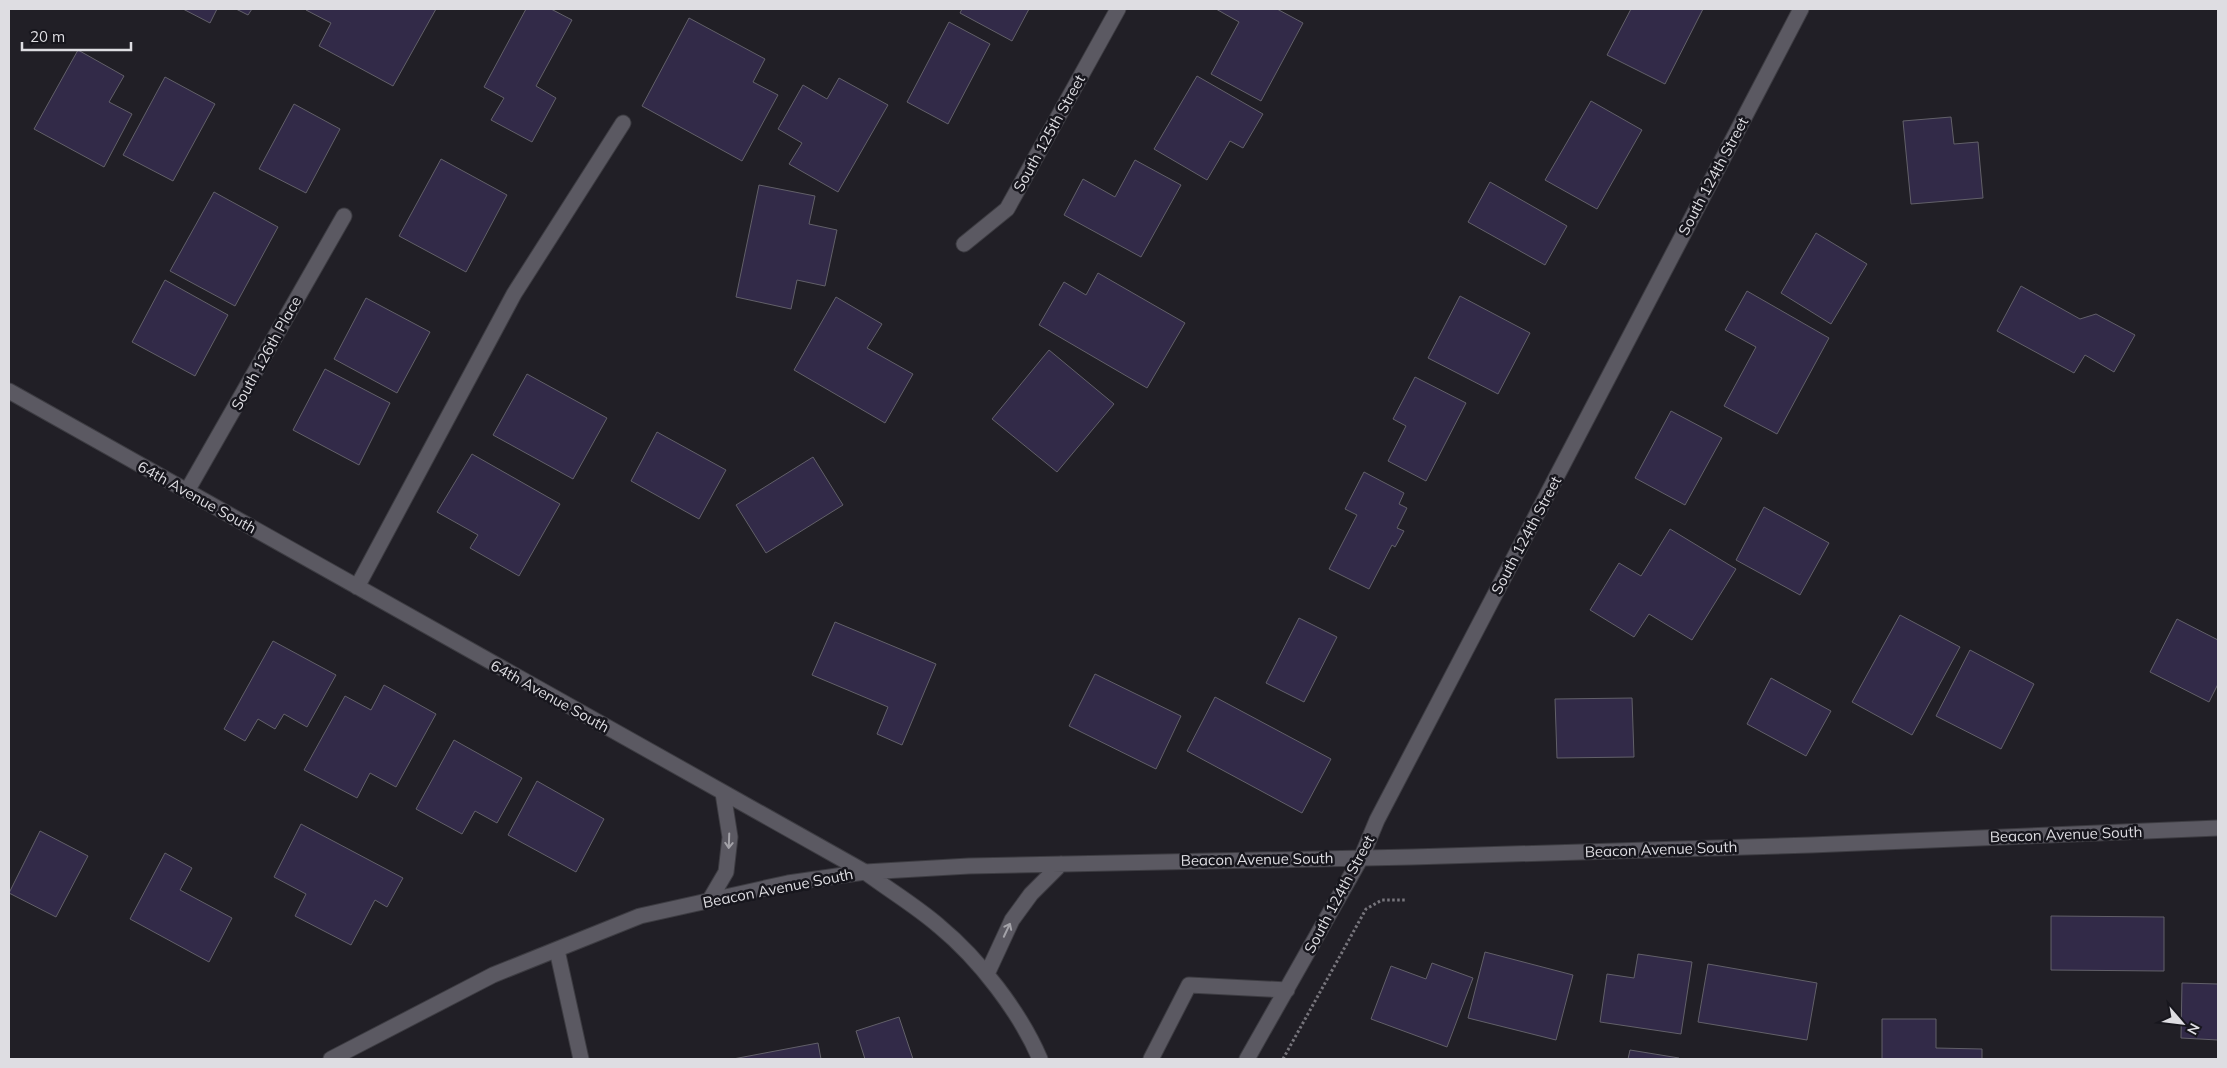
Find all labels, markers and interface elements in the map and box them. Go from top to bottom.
scale bar [22,20,131,52]
text: 20 m [30,27,65,46]
street label: South 125th Street [1009,71,1089,195]
street label: South 124th Street [1674,114,1752,238]
street label: South 126th Place [227,293,305,413]
street label: 64th Avenue South [134,457,260,537]
street label: South 124th Street [1487,473,1565,597]
street label: 64th Avenue South [487,656,613,736]
street label: Beacon Avenue South [1989,822,2143,846]
street label: South 124th Street [1300,832,1378,956]
one-way arrow [724,833,734,849]
street label: Beacon Avenue South [1584,837,1738,861]
street label: Beacon Avenue South [1181,848,1333,870]
street label: Beacon Avenue South [701,864,855,912]
one-way arrow [1003,923,1012,938]
north arrow [2157,998,2207,1048]
text: N [2183,1020,2204,1038]

